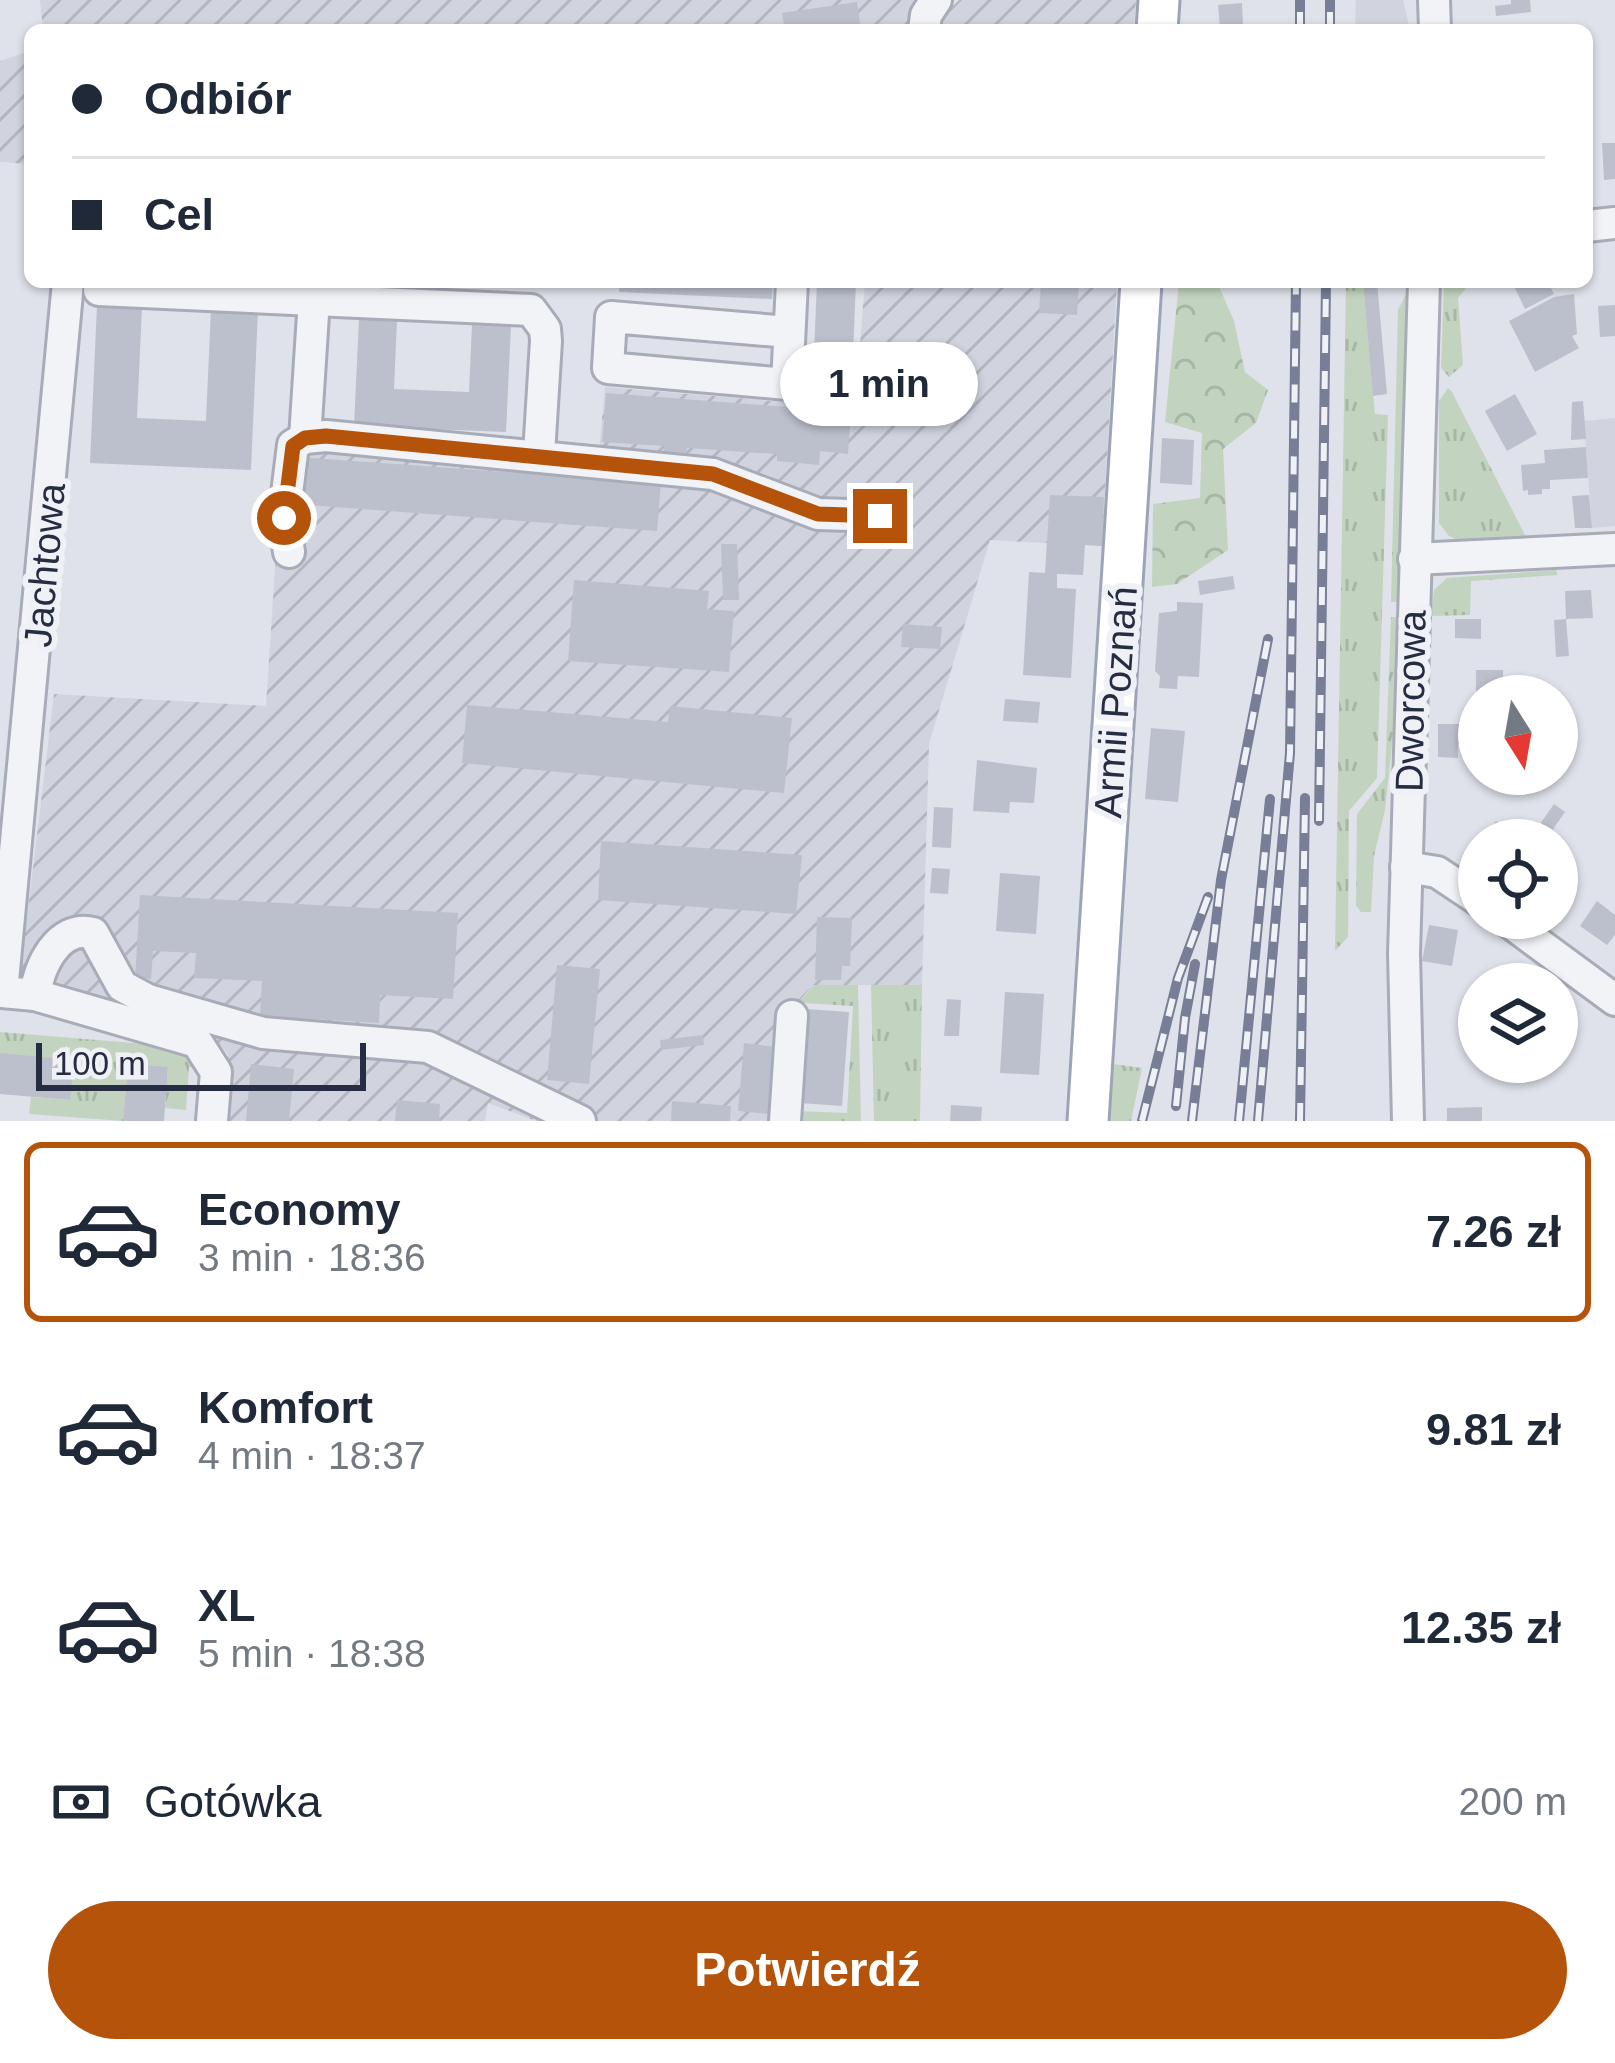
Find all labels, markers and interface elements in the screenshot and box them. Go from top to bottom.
text: Odbiór [144,73,291,124]
text: Cel [144,189,214,240]
callout: 1 min [781,342,979,426]
text: 1 min [828,362,930,405]
street label: Jachtowa [16,481,73,649]
route end [853,489,907,543]
route start [257,491,311,545]
street label: Armii Poznań [1086,585,1145,819]
street label: Dworcowa [1387,609,1434,792]
north arrow [1458,675,1578,795]
map controls [1458,675,1578,1083]
button: locate [1458,819,1578,939]
button: layers [1458,963,1578,1083]
scale bar [36,1037,366,1090]
text: 100 m [54,1045,146,1082]
icon: car [54,1178,162,1286]
text: Economy [198,1184,401,1235]
text: 7.26 zł [1426,1206,1561,1257]
text: 3 min · 18:36 [198,1236,426,1279]
icon: car [54,1376,162,1484]
text: Komfort [198,1382,373,1433]
text: 9.81 zł [1426,1404,1561,1455]
text: 4 min · 18:37 [198,1434,426,1477]
icon: car [54,1574,162,1682]
text: XL [198,1580,256,1631]
text: 12.35 zł [1401,1602,1561,1653]
text: 5 min · 18:38 [198,1632,426,1675]
icon: cash [48,1769,114,1835]
text: Gotówka [144,1776,322,1827]
text: 200 m [1459,1780,1567,1823]
button: Potwierdź [48,1901,1567,2039]

